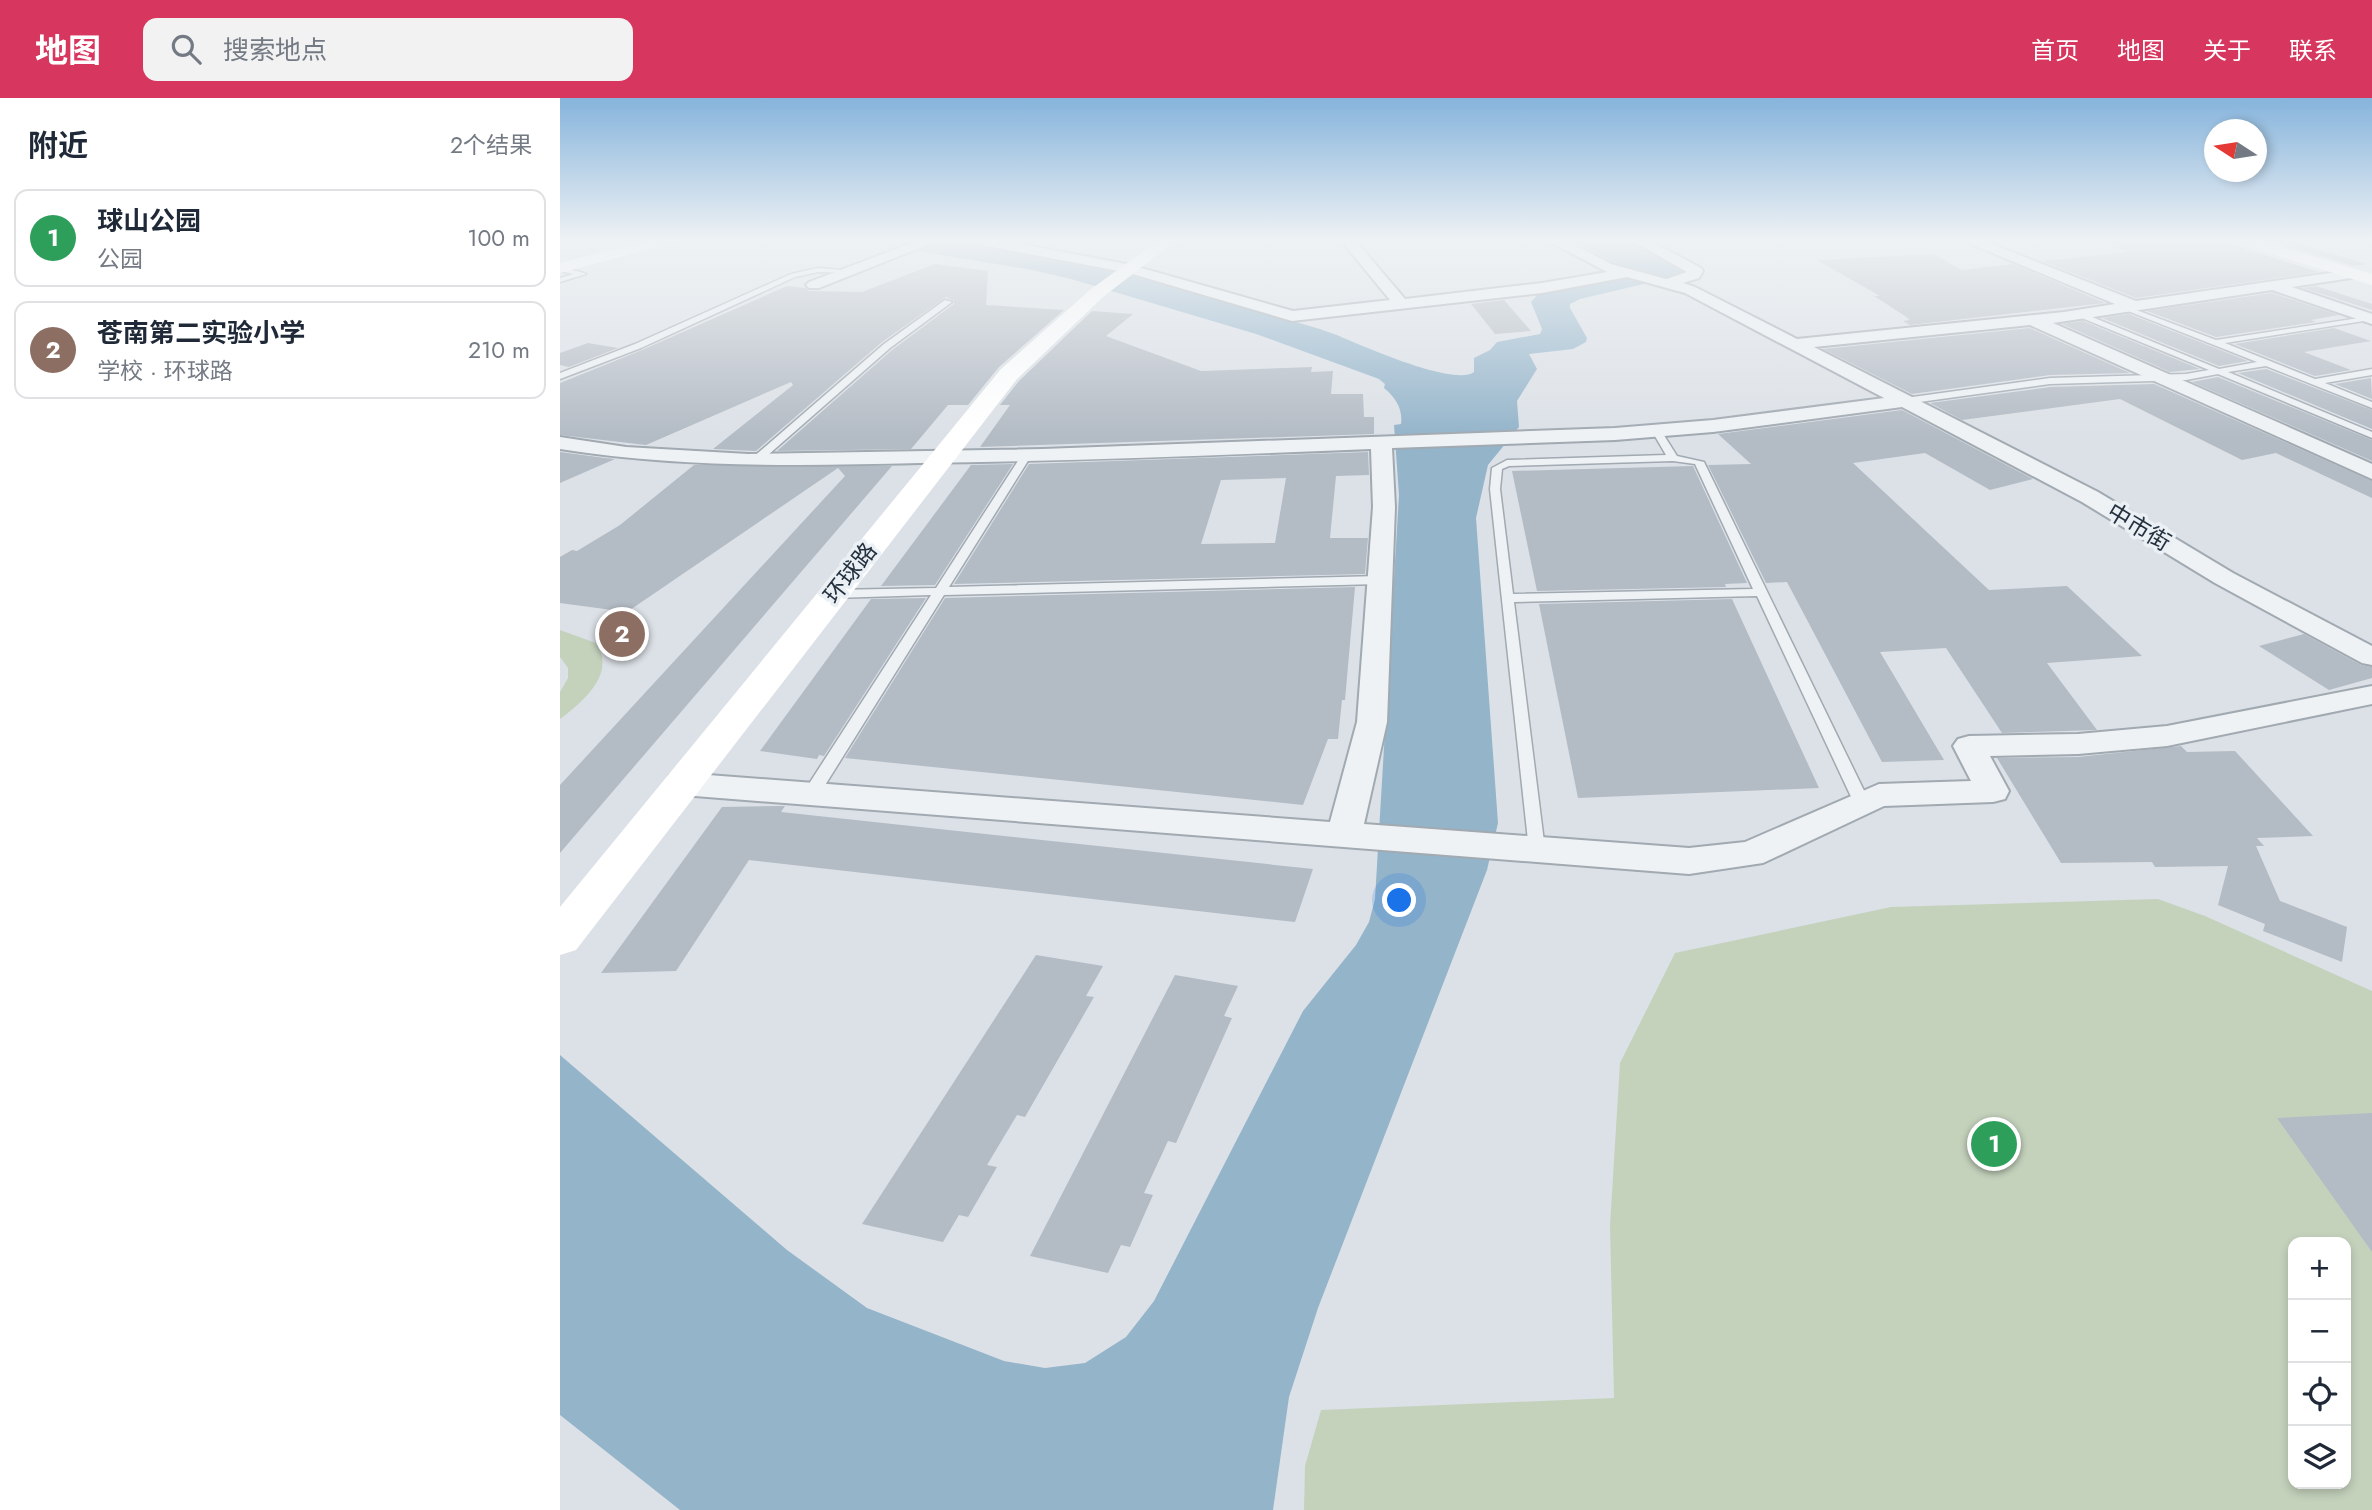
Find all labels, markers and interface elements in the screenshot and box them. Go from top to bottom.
search box [143,18,633,81]
text: 地图 [35,27,101,74]
icon: search [167,30,205,68]
text: 搜索地点 [223,31,327,69]
text: 首页 [2031,33,2079,68]
text: 地图 [2117,33,2165,68]
text: 关于 [2203,33,2251,68]
text: 联系 [2289,33,2337,68]
north arrow [2204,119,2267,182]
text: 附近 [28,124,88,167]
text: 2个结果 [450,128,532,162]
text: 球山公园 [97,202,201,240]
text: 1 [47,221,59,255]
text: 100 m [467,221,530,255]
text: 公园 [97,242,143,276]
text: 苍南第二实验小学 [97,314,305,352]
text: 2 [45,333,61,367]
text: 210 m [468,333,530,367]
text: 学校 · 环球路 [97,354,233,388]
street label: 中市街 [2101,495,2177,559]
street label: 环球路 [815,535,885,611]
pin: 2 [599,608,645,660]
your location [1382,883,1416,917]
pin: 1 [1971,1118,2017,1170]
map controls [2288,1237,2351,1489]
button: + [2288,1237,2351,1300]
button: − [2288,1300,2351,1363]
button: locate [2288,1363,2351,1426]
button: layers [2288,1426,2351,1489]

